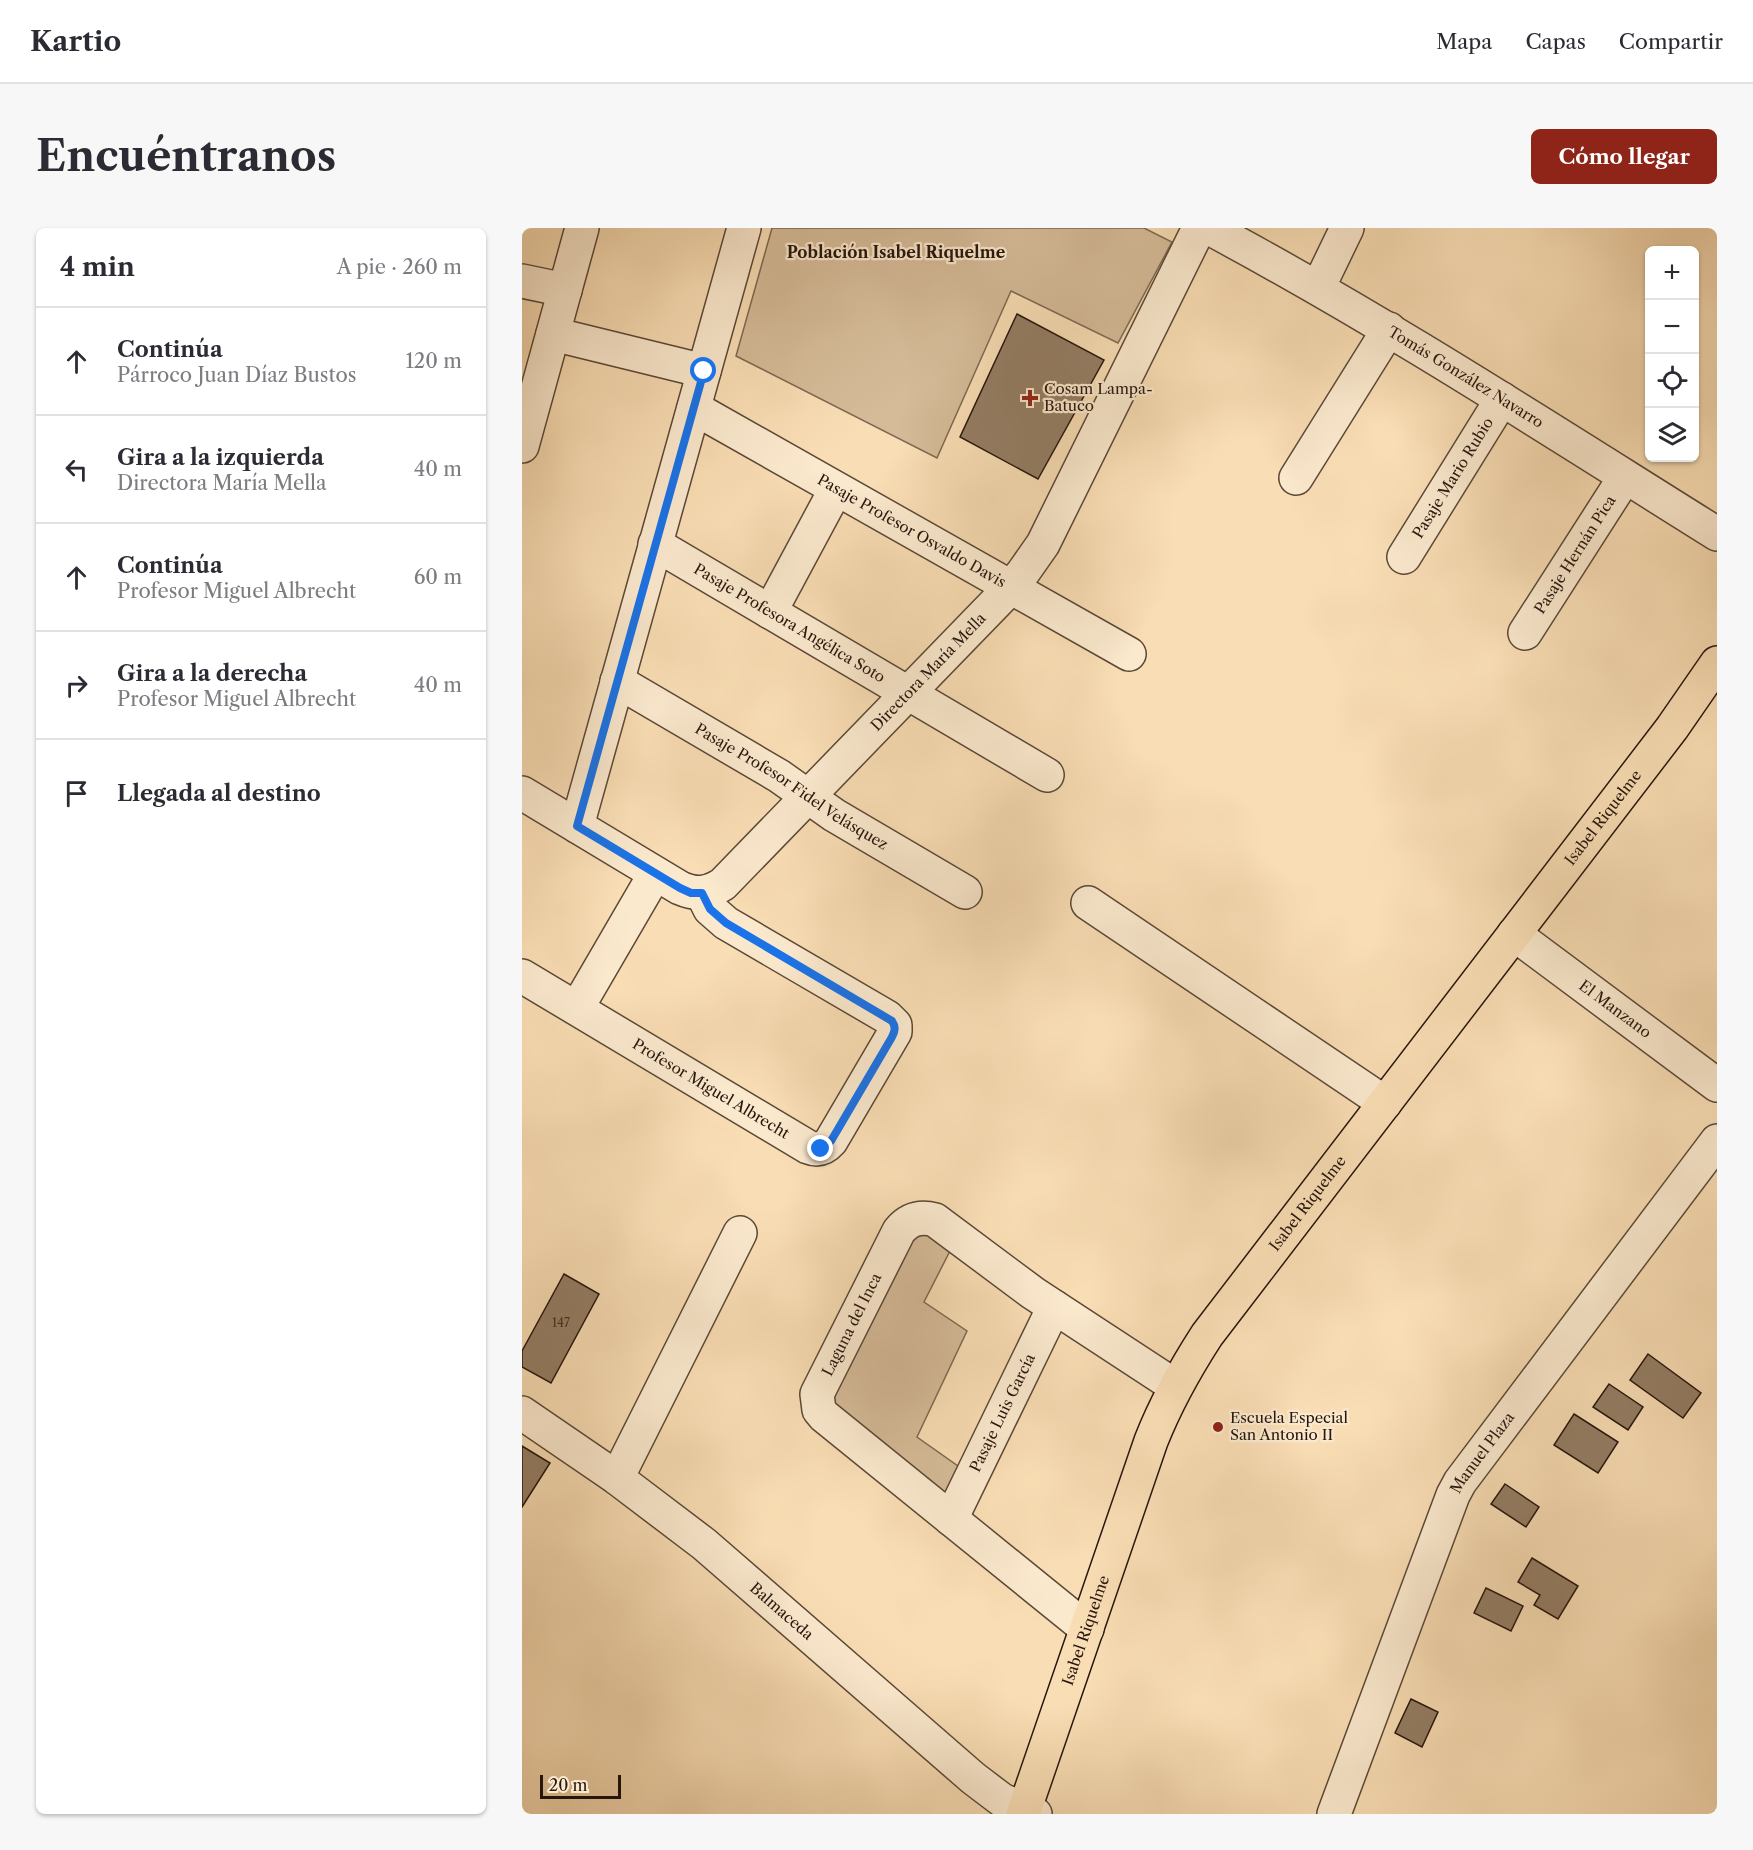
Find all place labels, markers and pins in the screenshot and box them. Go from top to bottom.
place label: Cosam Lampa- Batuco [1044,379,1153,415]
marker: Cosam Lampa- Batuco [1021,389,1039,407]
place label: Escuela Especial San Antonio II [1230,1408,1348,1444]
marker: Escuela Especial San Antonio II [1211,1420,1225,1434]

